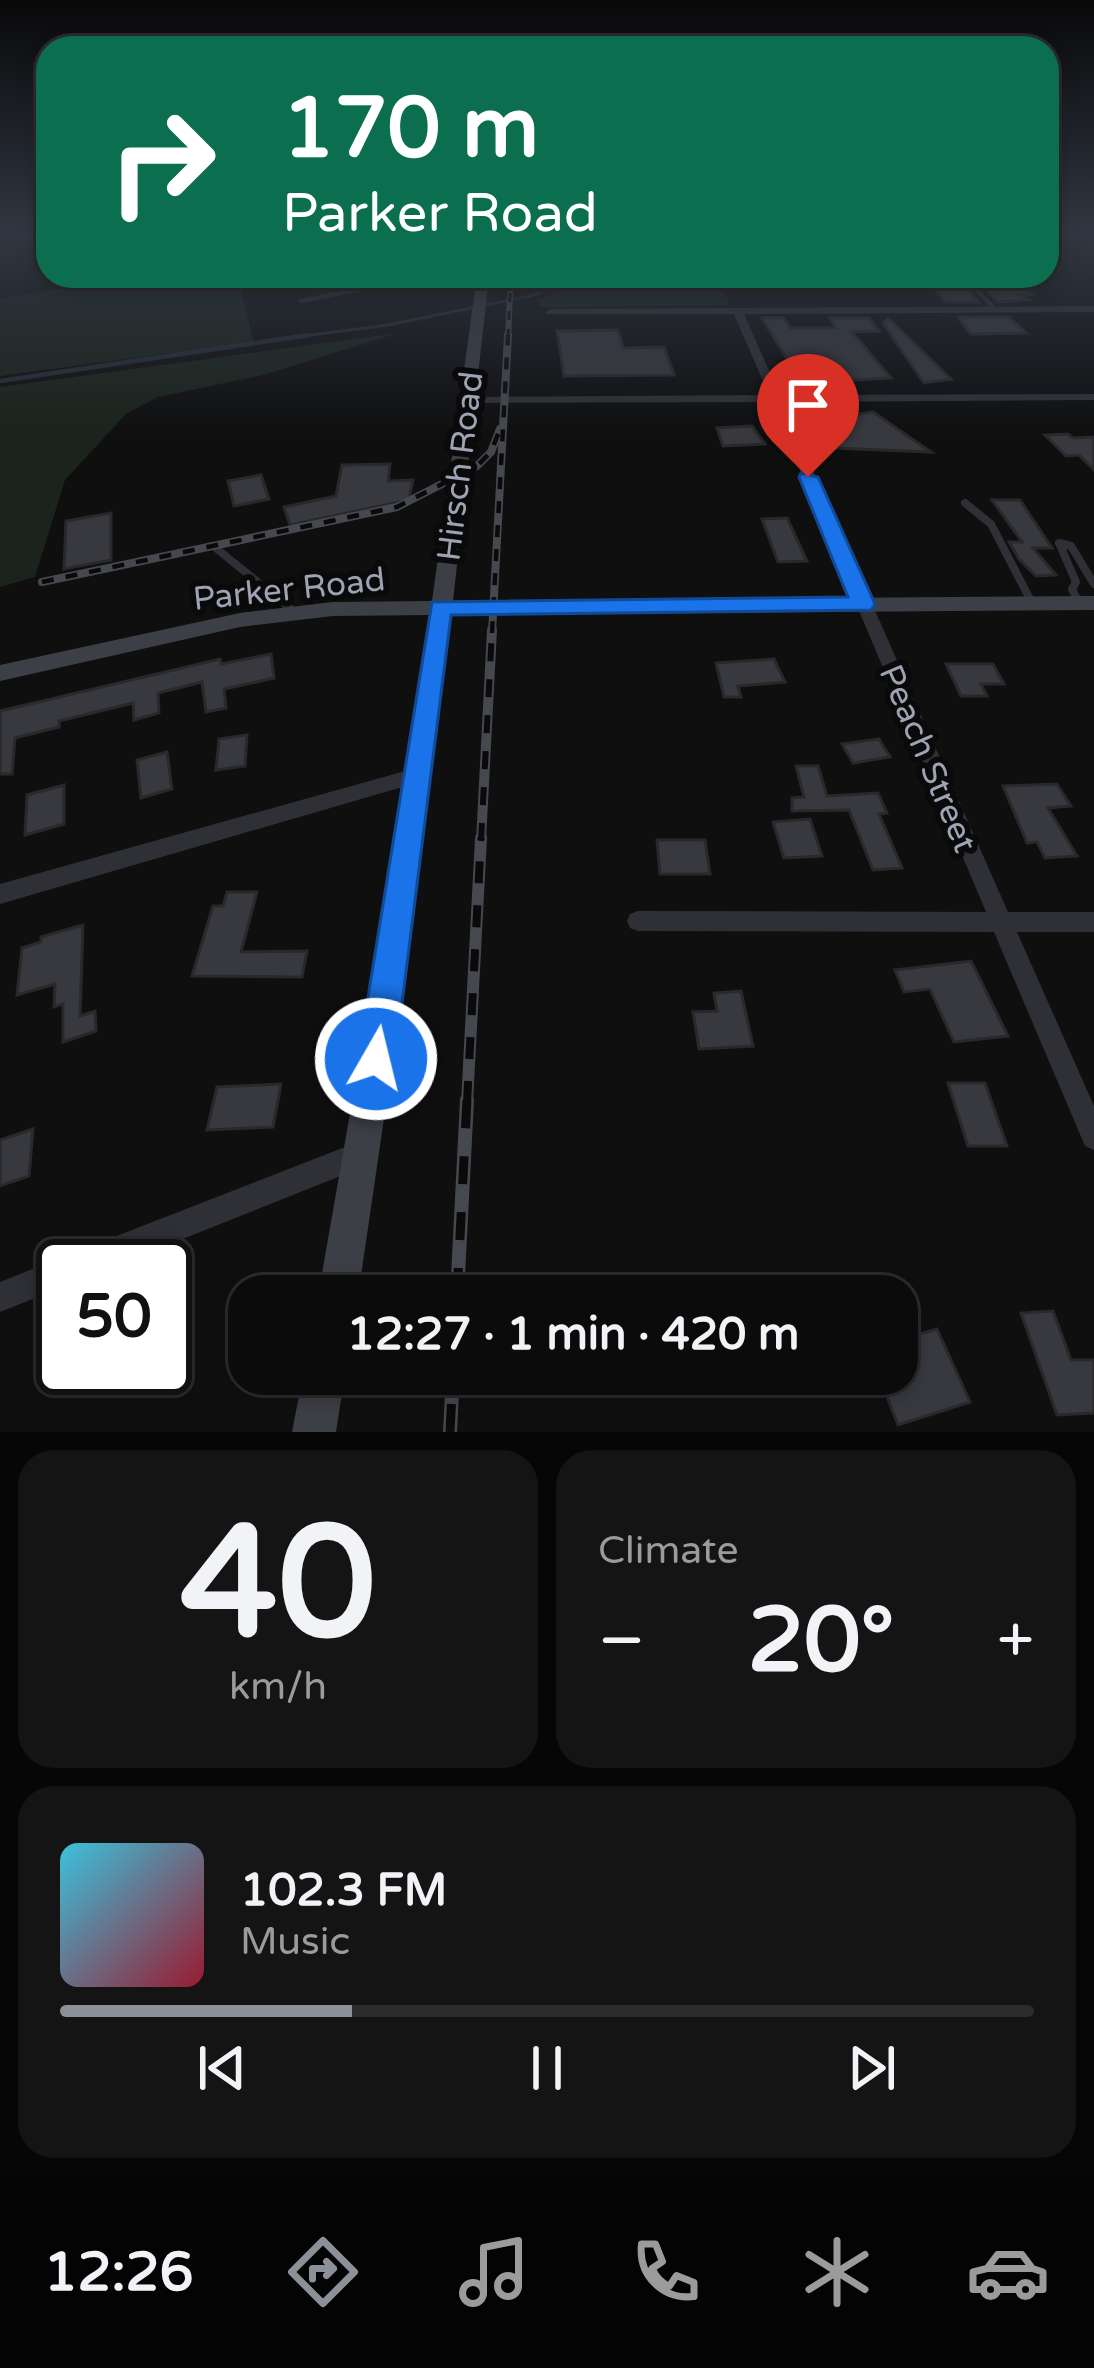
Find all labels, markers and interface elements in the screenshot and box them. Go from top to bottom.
text: 170 m [282,79,539,180]
icon: right [84,84,240,240]
text: Parker Road [282,181,598,246]
pin [757,354,859,477]
street label: Hirsch Road [430,369,491,563]
icon: arrive [775,372,841,438]
street label: Parker Road [191,560,387,619]
street label: Peach Street [871,659,985,858]
position arrow [313,996,439,1122]
speed limit sign: 50 [36,1239,192,1395]
text: 12:27 · 1 min · 420 m [347,1308,799,1362]
text: 40 [180,1491,376,1679]
text: Climate [598,1527,738,1574]
text: 20° [747,1587,894,1696]
text: − [598,1601,645,1681]
text: + [997,1601,1034,1681]
text: km/h [229,1663,327,1710]
text: 102.3 FM [240,1864,447,1918]
text: Music [240,1918,350,1965]
icon: previous [189,2035,255,2101]
icon: pause [514,2035,580,2101]
icon: next [839,2035,905,2101]
icon: directions [281,2230,365,2314]
icon: music [452,2230,536,2314]
icon: phone [624,2230,708,2314]
icon: climate [795,2230,879,2314]
icon: car [966,2230,1050,2314]
text: 12:26 [44,2240,193,2305]

